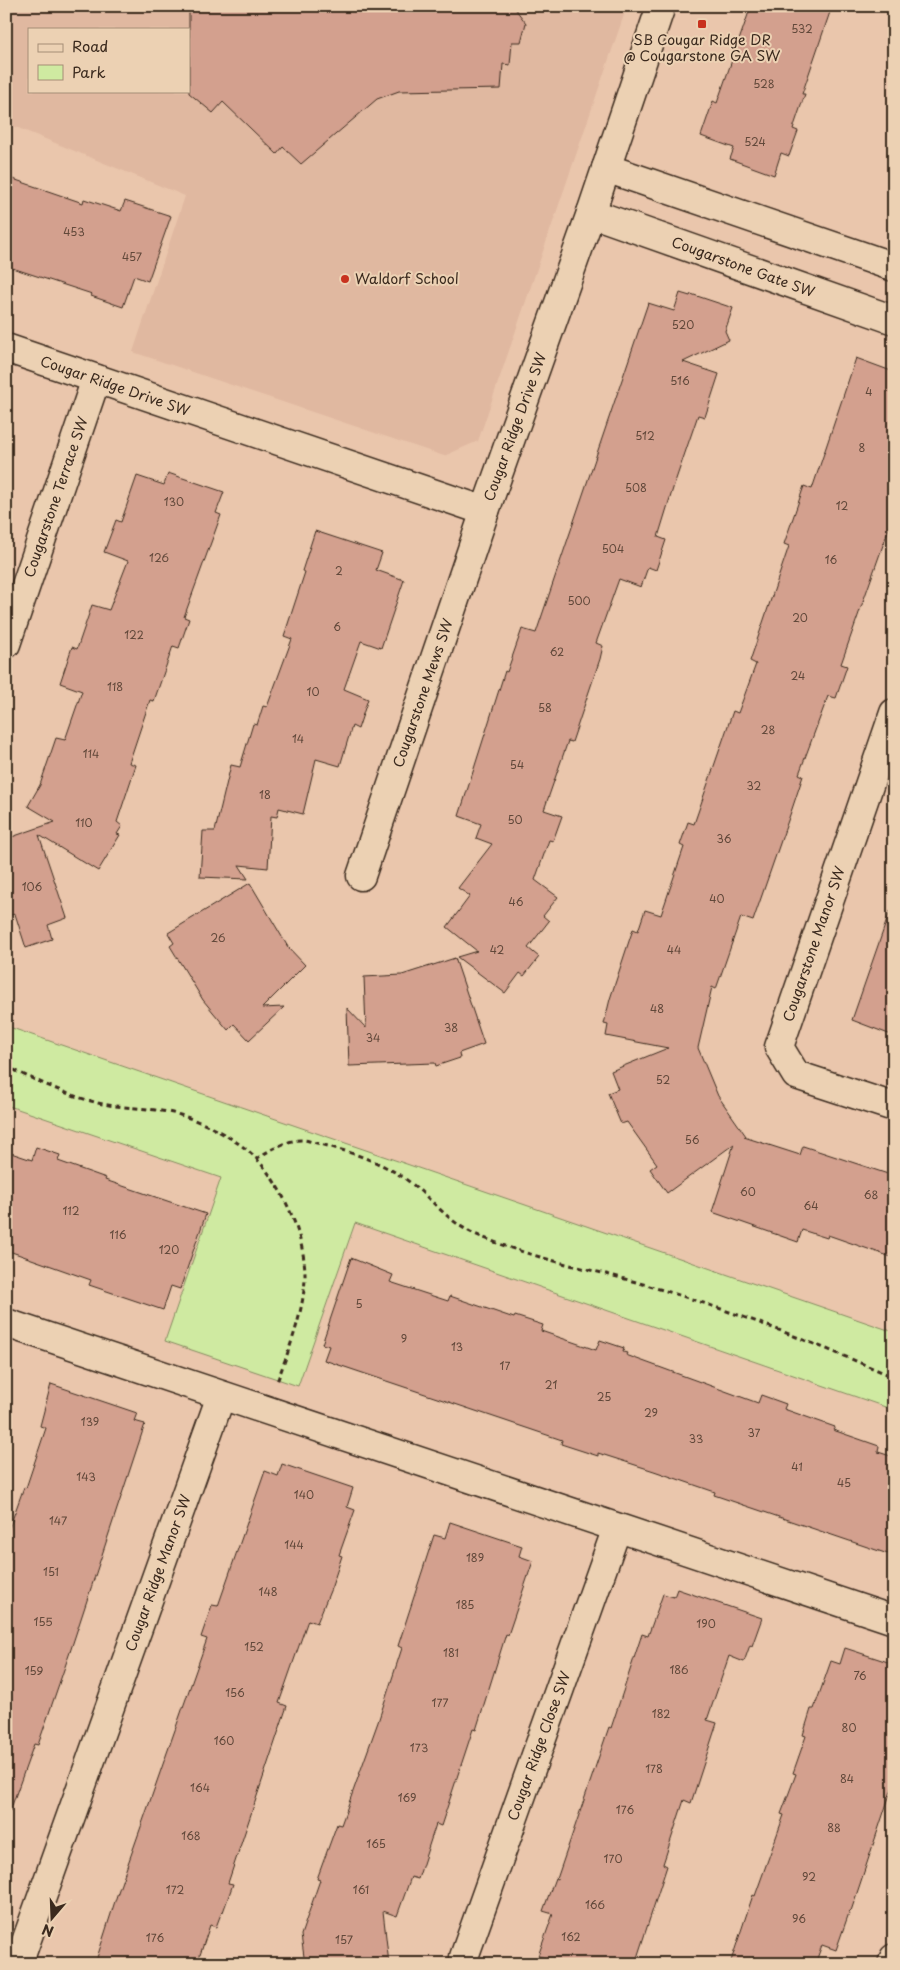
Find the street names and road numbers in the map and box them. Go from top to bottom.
street label: Cougarstone Gate SW [669,231,818,302]
street label: Cougar Ridge Drive SW [478,349,551,504]
street label: Cougar Ridge Drive SW [38,350,193,421]
street label: Cougarstone Terrace SW [18,414,93,580]
street label: Cougarstone Mews SW [387,616,458,770]
street label: Cougarstone Manor SW [777,863,850,1024]
street label: Cougar Ridge Manor SW [119,1491,196,1654]
street label: Cougar Ridge Close SW [502,1668,575,1823]

